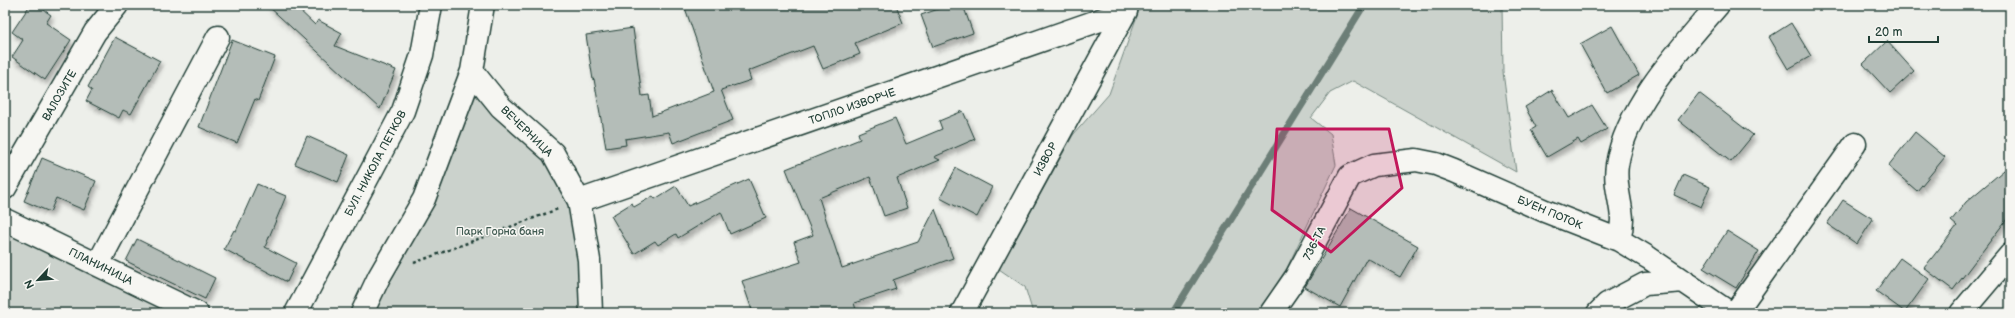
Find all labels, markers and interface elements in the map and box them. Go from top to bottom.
scale bar [1869,18,1938,44]
text: 20 m [1875,25,1902,40]
street label: ВАЛОЗИТЕ [40,67,79,123]
street label: ТОПЛО ИЗВОРЧЕ [807,86,897,127]
street label: ВЕЧЕРНИЦА [498,103,555,160]
street label: БУЛ. НИКОЛА ПЕТКОВ [342,108,409,218]
street label: ИЗВОР [1031,140,1060,178]
street label: БУЕН ПОТОК [1515,193,1585,232]
street label: 736-ТА [1300,224,1329,262]
park label: Парк Горна баня [456,225,544,238]
street label: ПЛАНИНИЦА [67,245,135,288]
north arrow [18,260,58,300]
text: N [22,278,37,291]

